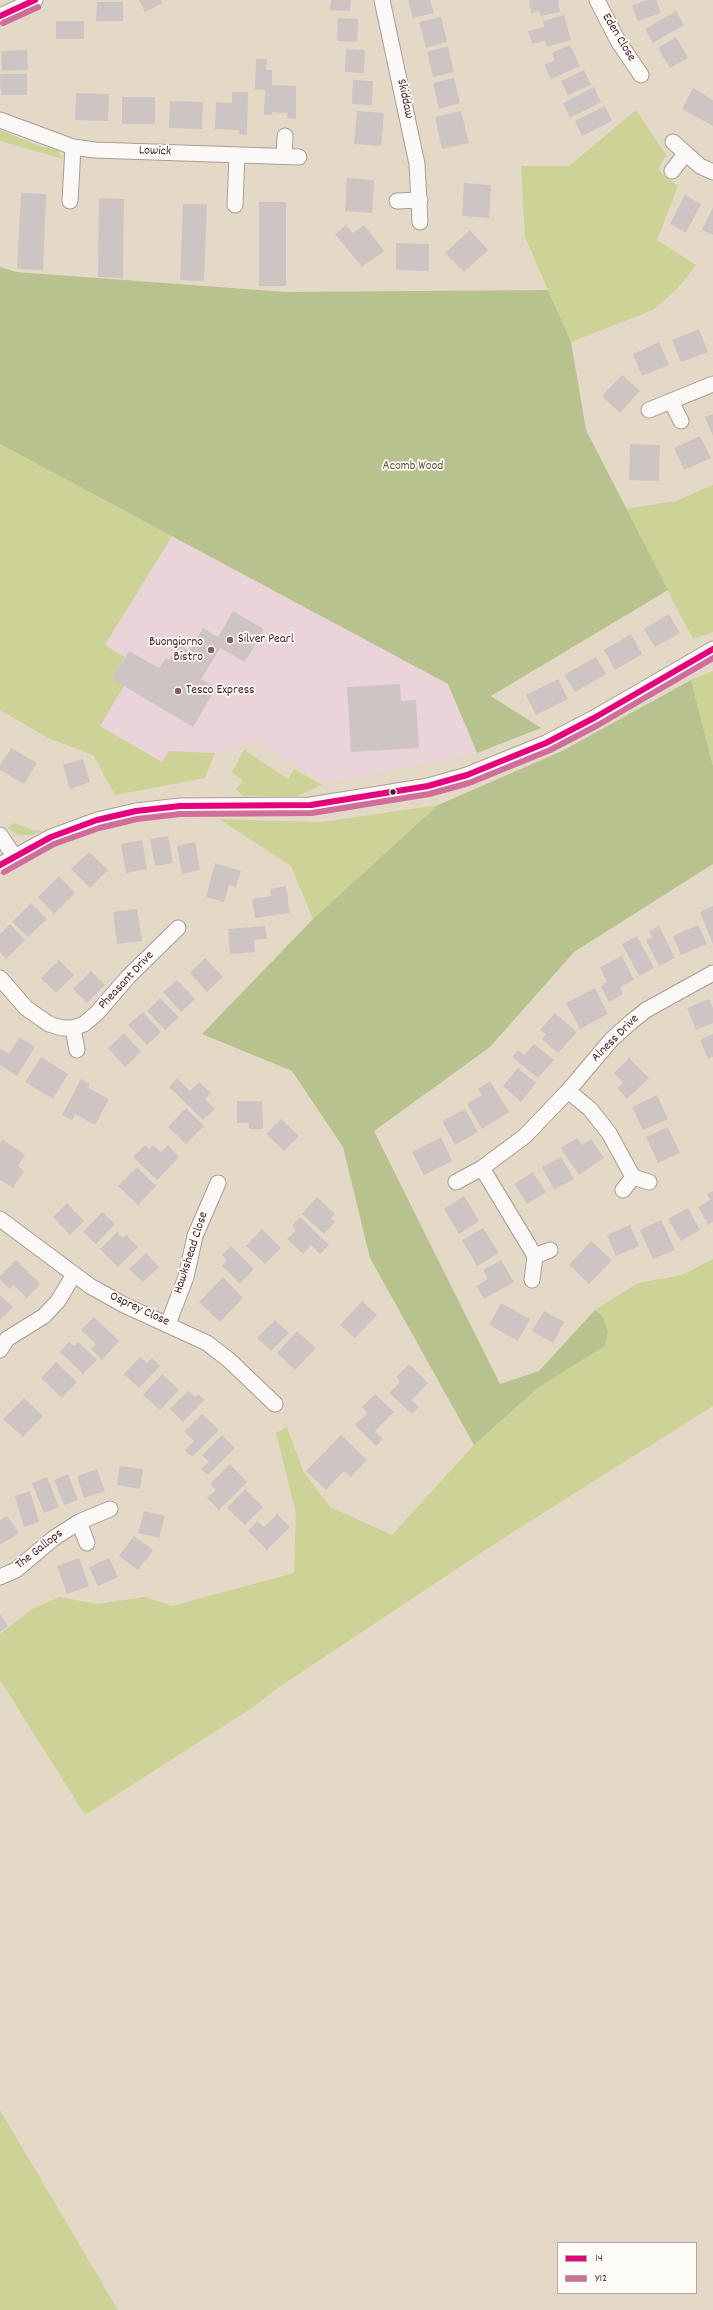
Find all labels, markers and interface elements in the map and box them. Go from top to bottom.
street label: Eden Close [598,11,638,65]
street label: Skiddaw [392,78,416,120]
street label: Lowick [139,144,171,160]
park label: Acomb Wood [383,459,443,475]
place label: Silver Pearl [238,632,294,648]
place label: Buongiorno Bistro [149,635,203,666]
marker: Silver Pearl [225,635,235,645]
marker: Buongiorno Bistro [206,645,216,655]
place label: Tesco Express [186,683,255,699]
marker: Tesco Express [173,686,183,696]
unlabelled marker [388,787,398,797]
street label: Pheasant Drive [96,949,158,1013]
street label: Alness Drive [589,1012,643,1066]
street label: Hawkshead Close [171,1210,213,1296]
street label: Osprey Close [107,1289,171,1331]
street label: The Gallops [13,1527,67,1573]
legend [557,2242,697,2294]
text: 14 [595,2250,603,2267]
text: Y12 [595,2270,607,2287]

